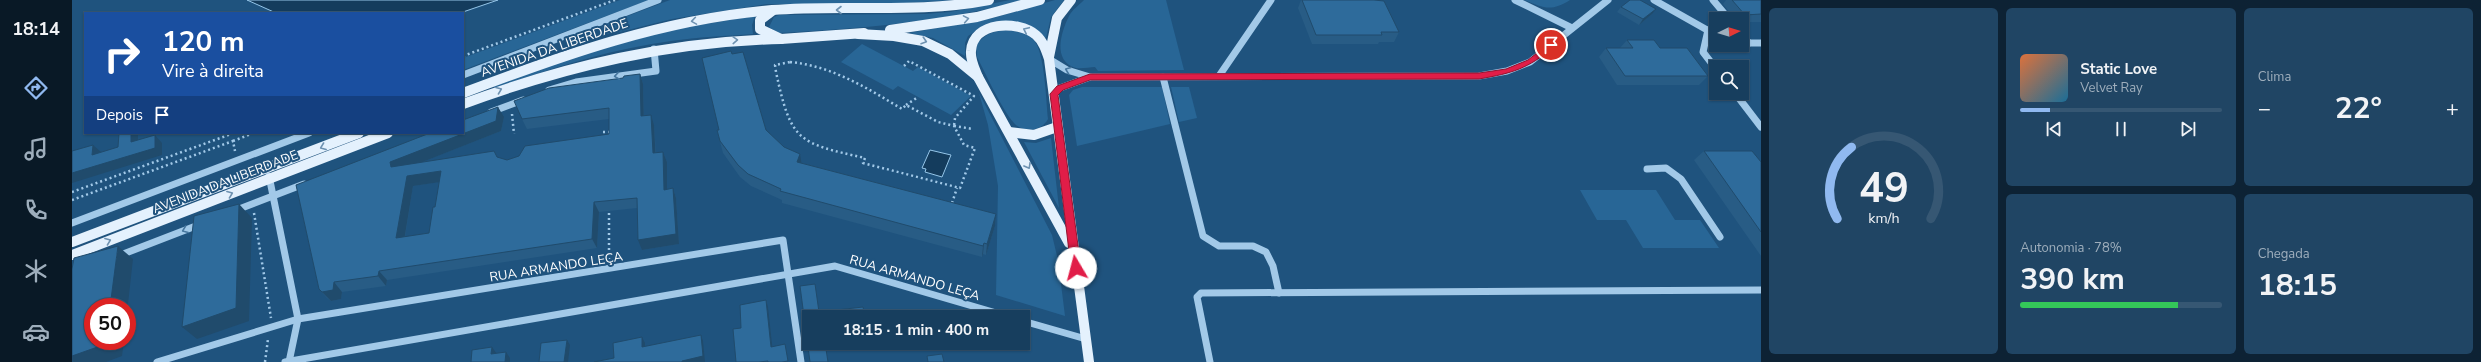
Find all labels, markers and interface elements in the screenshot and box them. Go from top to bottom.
one-way arrow [836,6,842,14]
north arrow [1709,12,1749,52]
map controls [1709,12,1749,100]
street label: AVENIDA DA LIBERDADE [478,14,630,82]
one-way arrow [963,15,969,24]
one-way arrow [691,16,697,25]
text: 18:14 [12,17,60,41]
text: 120 m [162,23,245,61]
one-way arrow [1022,26,1029,34]
icon: right [96,28,148,80]
pin [1534,28,1568,62]
icon: arrive [1540,34,1562,56]
one-way arrow [732,35,738,44]
one-way arrow [921,36,928,45]
text: Vire à direita [162,59,264,83]
text: Static Love [2080,59,2157,79]
button: search [1709,60,1749,100]
one-way arrow [1065,67,1073,75]
text: Clima [2258,68,2291,86]
one-way arrow [614,71,620,80]
icon: directions [22,74,50,102]
text: Velvet Ray [2080,79,2143,97]
one-way arrow [496,87,503,95]
text: 22° [2335,88,2382,129]
text: − [2258,94,2271,124]
text: + [2446,94,2459,124]
icon: arrive [151,104,173,126]
text: Depois [96,105,143,125]
icon: previous [2043,118,2065,140]
icon: pause [2110,118,2132,140]
icon: next [2177,118,2199,140]
icon: music [22,135,50,163]
one-way arrow [319,142,326,150]
street label: AVENIDA DA LIBERDADE [150,146,301,218]
text: 49 [1859,160,1909,217]
one-way arrow [1023,162,1031,169]
one-way arrow [226,190,233,198]
icon: phone [22,196,50,224]
text: km/h [1868,209,1899,228]
one-way arrow [182,226,189,234]
one-way arrow [105,237,112,245]
text: Autonomia · 78% [2020,239,2122,257]
text: Chegada [2258,245,2310,263]
street label: RUA ARMANDO LEÇA [488,247,625,286]
position arrow [1055,247,1097,289]
street label: RUA ARMANDO LEÇA [847,251,983,305]
icon: climate [22,257,50,285]
text: 390 km [2020,259,2125,300]
text: 18:15 [2258,265,2337,306]
speed limit sign: 50 [84,298,136,350]
icon: car [22,318,50,346]
text: 18:15 · 1 min · 400 m [843,320,989,340]

